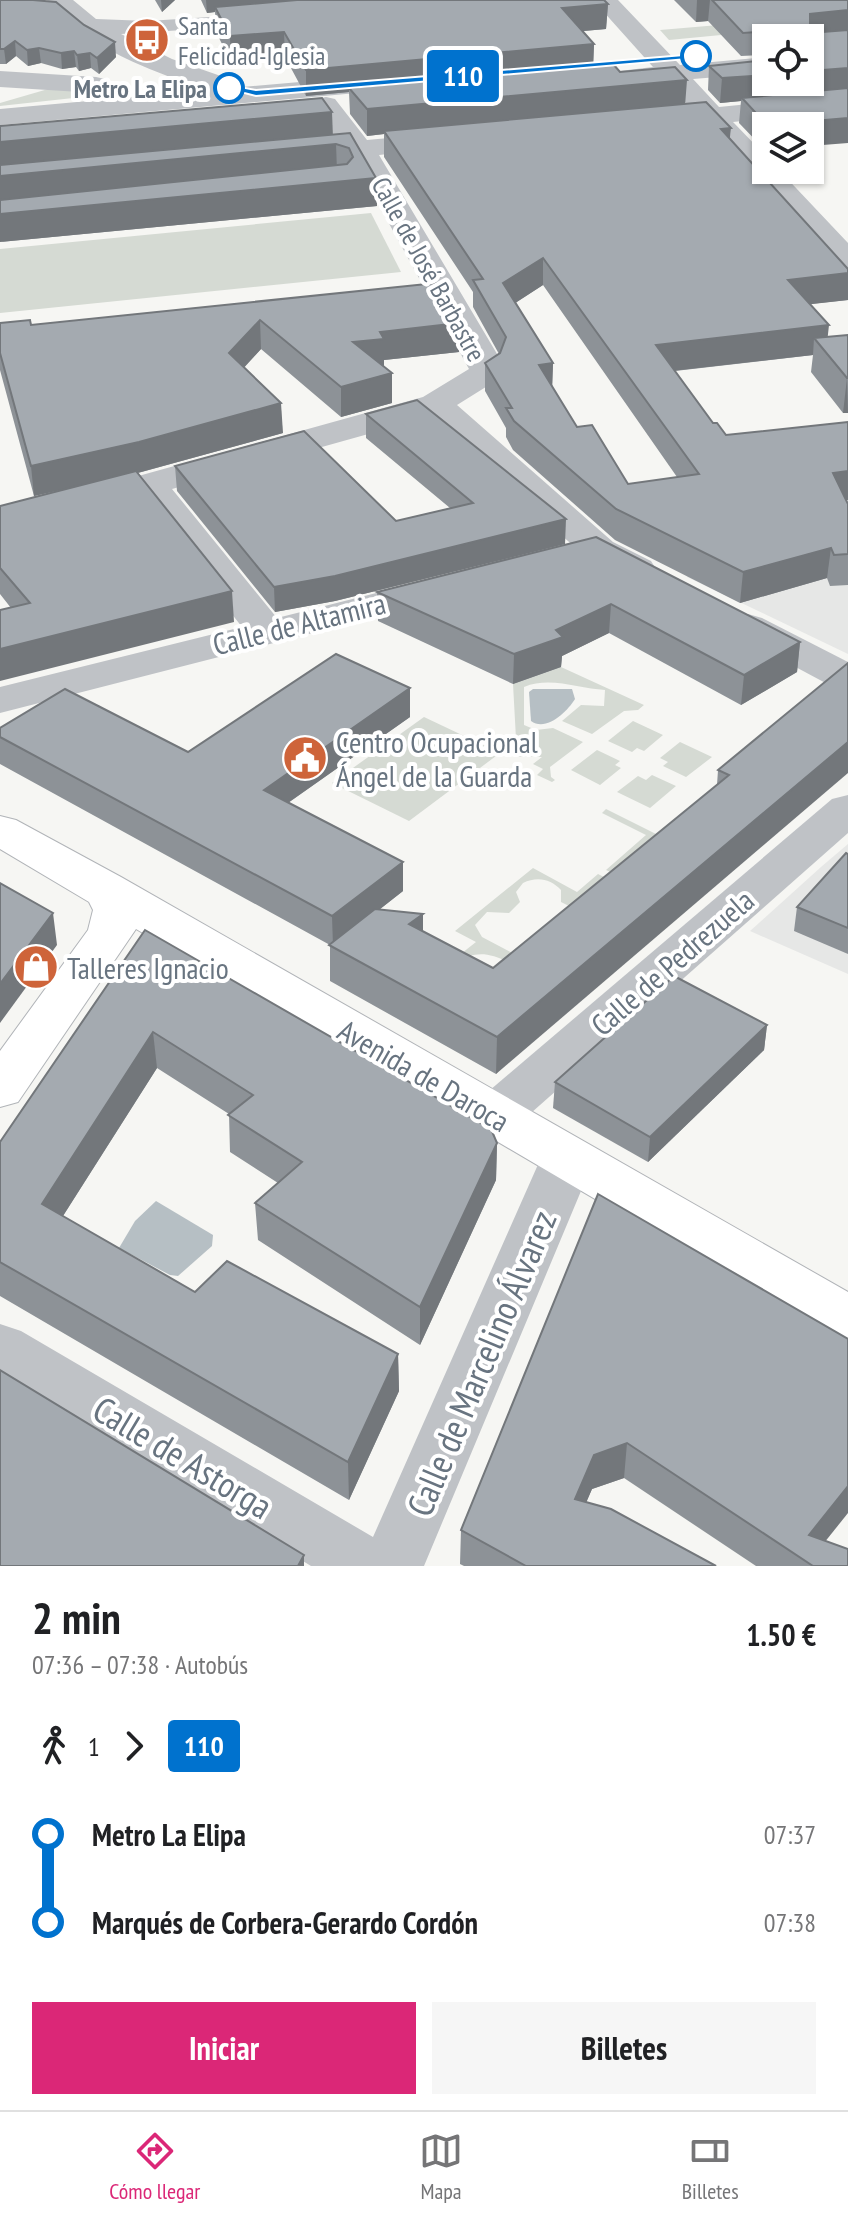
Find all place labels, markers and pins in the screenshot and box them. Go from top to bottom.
place label: Santa Felicidad-Iglesia [178,9,325,72]
bus stop icon: Santa Felicidad-Iglesia [123,16,171,64]
unlabelled marker [681,41,711,71]
place label: Metro La Elipa [74,72,207,105]
marker: Metro La Elipa [214,73,244,103]
place label: Centro Ocupacional Ángel de la Guarda [336,722,538,795]
public building icon: Centro Ocupacional Ángel de la Guarda [281,734,329,782]
shop icon: Talleres Ignacio [12,943,60,991]
place label: Talleres Ignacio [67,948,229,987]

